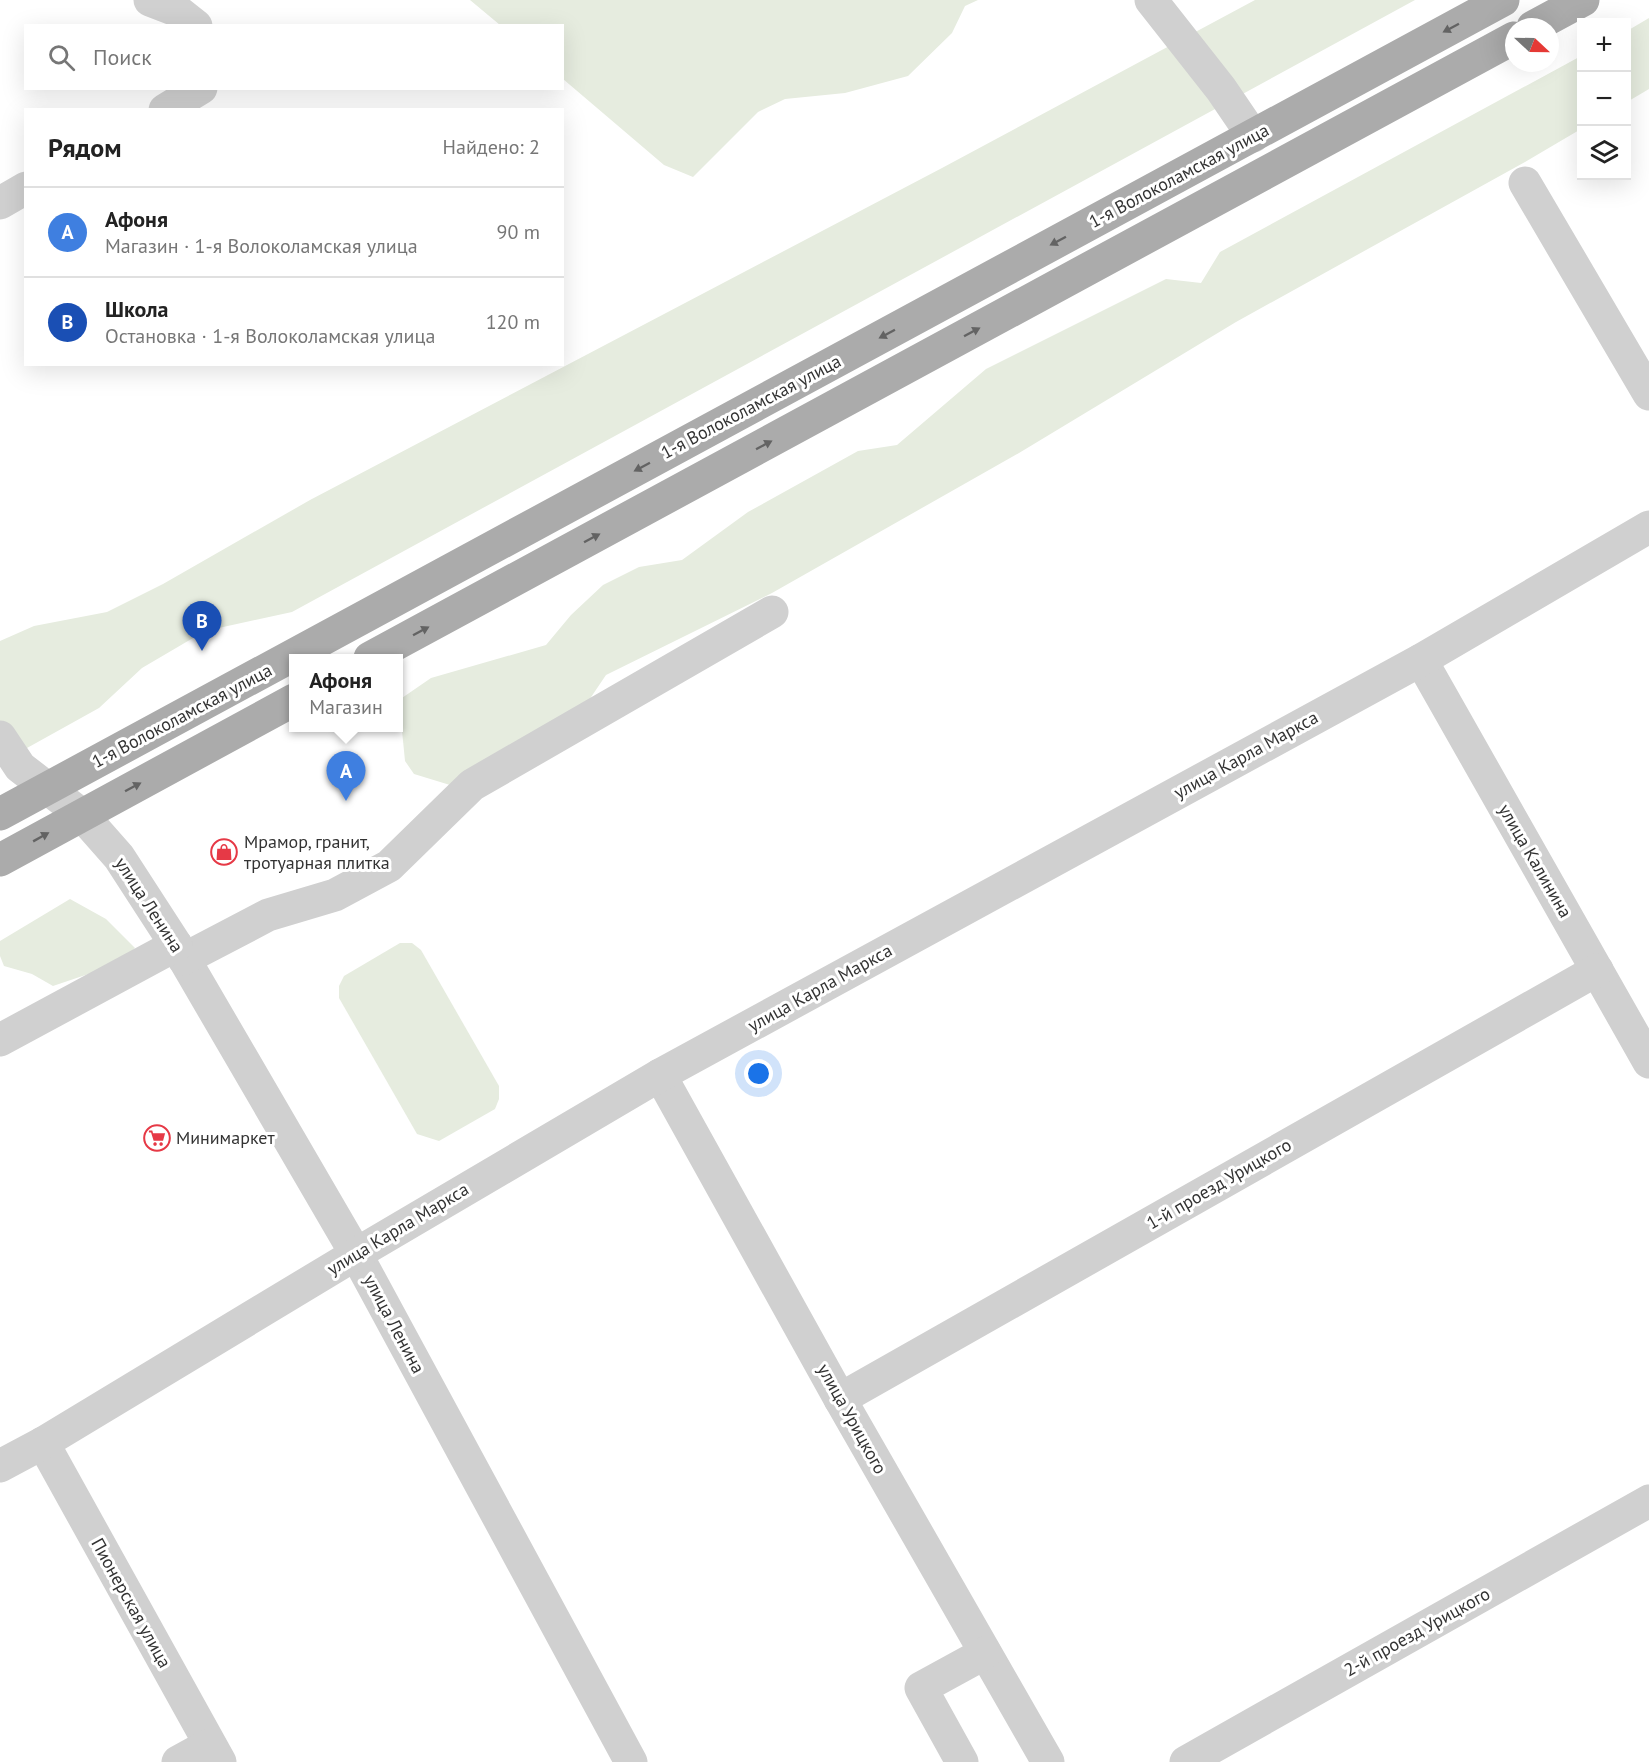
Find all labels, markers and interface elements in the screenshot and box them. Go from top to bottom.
north arrow [1505,18,1559,72]
map controls [1577,18,1631,180]
button: + [1577,18,1631,72]
one-way arrow [1443,23,1460,33]
search box [24,24,564,90]
icon: search [45,41,78,74]
text: Поиск [93,43,152,71]
button: − [1577,72,1631,126]
street label: 1-я Волоколамская улица [1085,118,1273,233]
button: layers [1577,126,1631,180]
text: Рядом [48,131,122,164]
text: Найдено: 2 [443,134,540,160]
text: Афоня [105,205,168,233]
text: A [61,219,74,245]
text: 90 m [497,219,540,245]
text: Магазин · 1-я Волоколамская улица [105,233,418,259]
one-way arrow [1050,236,1067,246]
text: Школа [105,295,168,323]
text: B [62,309,73,335]
text: 120 m [486,309,540,335]
text: Остановка · 1-я Волоколамская улица [105,323,435,349]
one-way arrow [964,327,981,337]
one-way arrow [878,329,895,339]
street label: 1-я Волоколамская улица [657,349,845,464]
one-way arrow [756,440,773,450]
one-way arrow [633,462,650,472]
one-way arrow [584,533,601,543]
pin: B [182,602,222,651]
one-way arrow [413,626,430,636]
popup [289,654,403,732]
street label: 1-я Волоколамская улица [88,658,276,773]
text: Афоня [309,666,372,694]
text: Магазин [309,694,383,720]
street label: улица Карла Маркса [1170,705,1322,804]
pin: A [326,752,366,801]
one-way arrow [125,782,142,792]
street label: улица Калинина [1494,800,1577,922]
place label: Мрамор, гранит, тротуарная плитка [244,830,390,874]
one-way arrow [33,832,50,842]
shop icon: Мрамор, гранит, тротуарная плитка [209,837,239,867]
street label: улица Ленина [110,853,189,957]
street label: улица Карла Маркса [744,938,896,1037]
your location [744,1059,773,1088]
supermarket icon: Минимаркет [142,1123,172,1153]
place label: Минимаркет [176,1126,275,1149]
street label: 1-й проезд Урицкого [1142,1133,1295,1234]
street label: улица Карла Маркса [323,1177,473,1280]
street label: улица Ленина [359,1270,430,1377]
street label: улица Урицкого [813,1360,892,1478]
street label: Пионерская улица [86,1534,177,1672]
street label: 2-й проезд Урицкого [1340,1582,1494,1681]

